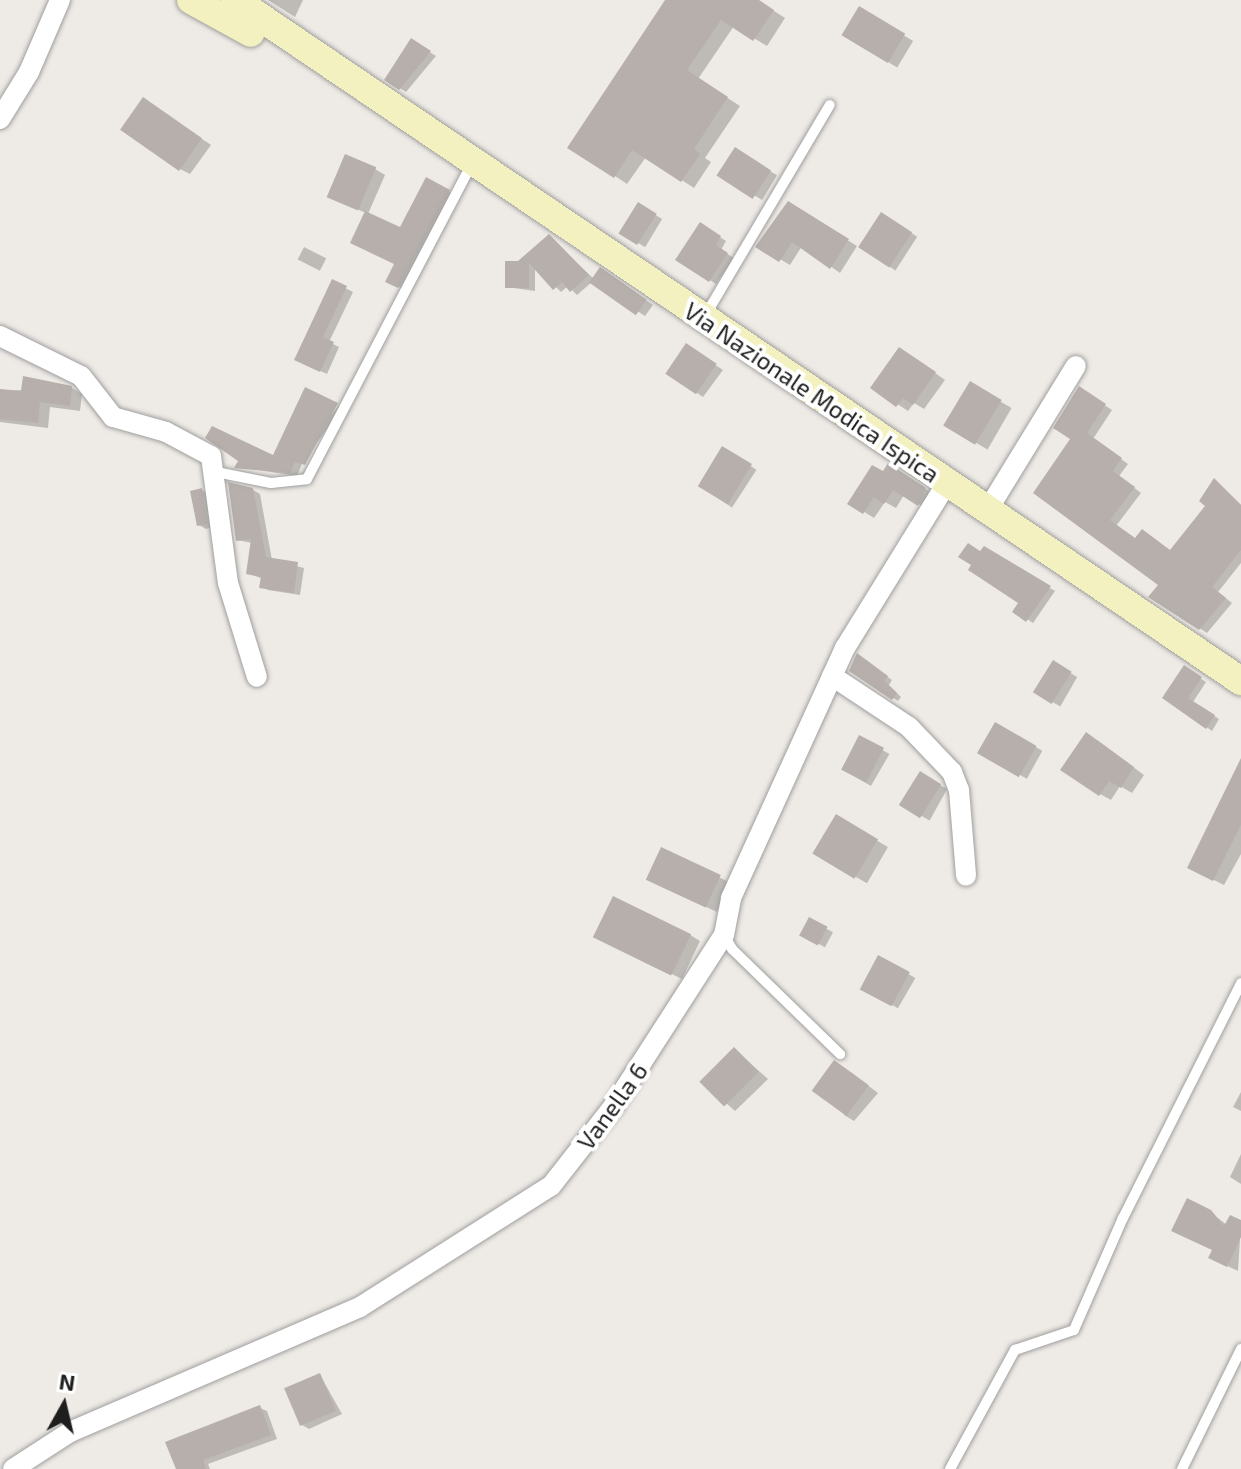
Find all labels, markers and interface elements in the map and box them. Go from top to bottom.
street label: Via Nazionale Modica Ispica [679,296,945,488]
street label: Vanella 6 [571,1057,653,1155]
north arrow [24,1365,104,1445]
text: N [58,1367,77,1395]

